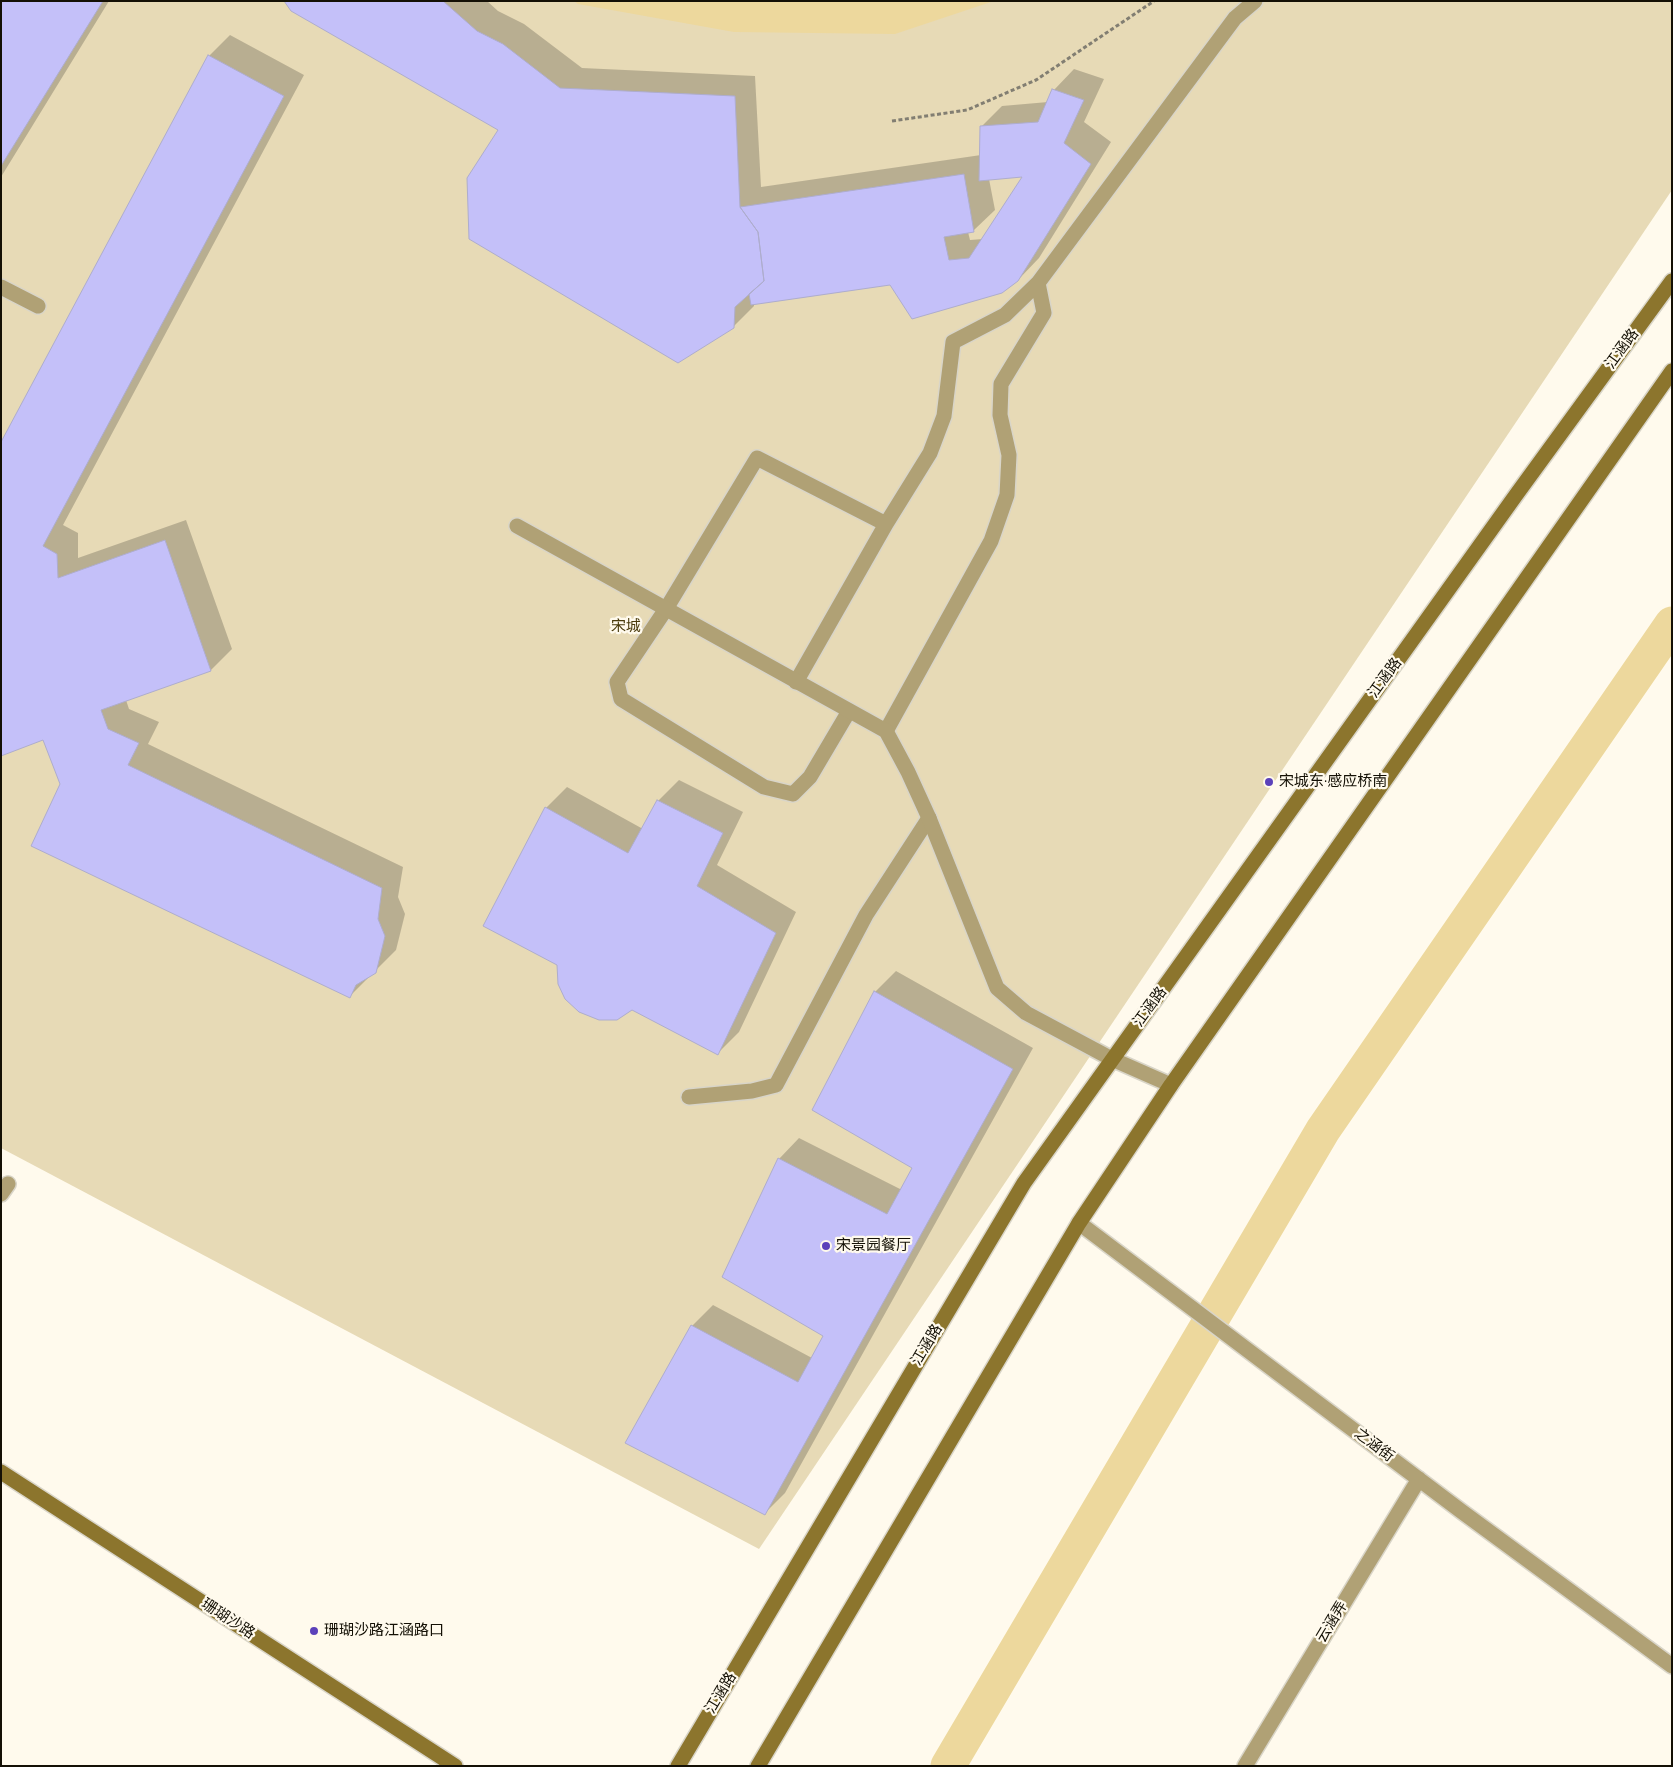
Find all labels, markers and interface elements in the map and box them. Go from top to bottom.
street label: 江涵路 [1601,326,1643,372]
park label: 宋城 [611,618,641,636]
street label: 江涵路 [1364,655,1406,701]
place label: 宋城东·感应桥南 [1279,773,1387,791]
marker: 宋城东·感应桥南 [1263,776,1275,788]
street label: 江涵路 [1129,984,1171,1030]
place label: 宋景园餐厅 [836,1237,911,1255]
marker: 宋景园餐厅 [820,1240,832,1252]
street label: 江涵路 [908,1321,946,1369]
street label: 之涵街 [1351,1424,1397,1466]
street label: 珊瑚沙路 [198,1595,258,1643]
street label: 云涵弄 [1313,1598,1351,1646]
place label: 珊瑚沙路江涵路口 [324,1622,444,1640]
marker: 珊瑚沙路江涵路口 [308,1625,320,1637]
street label: 江涵路 [702,1669,740,1717]

